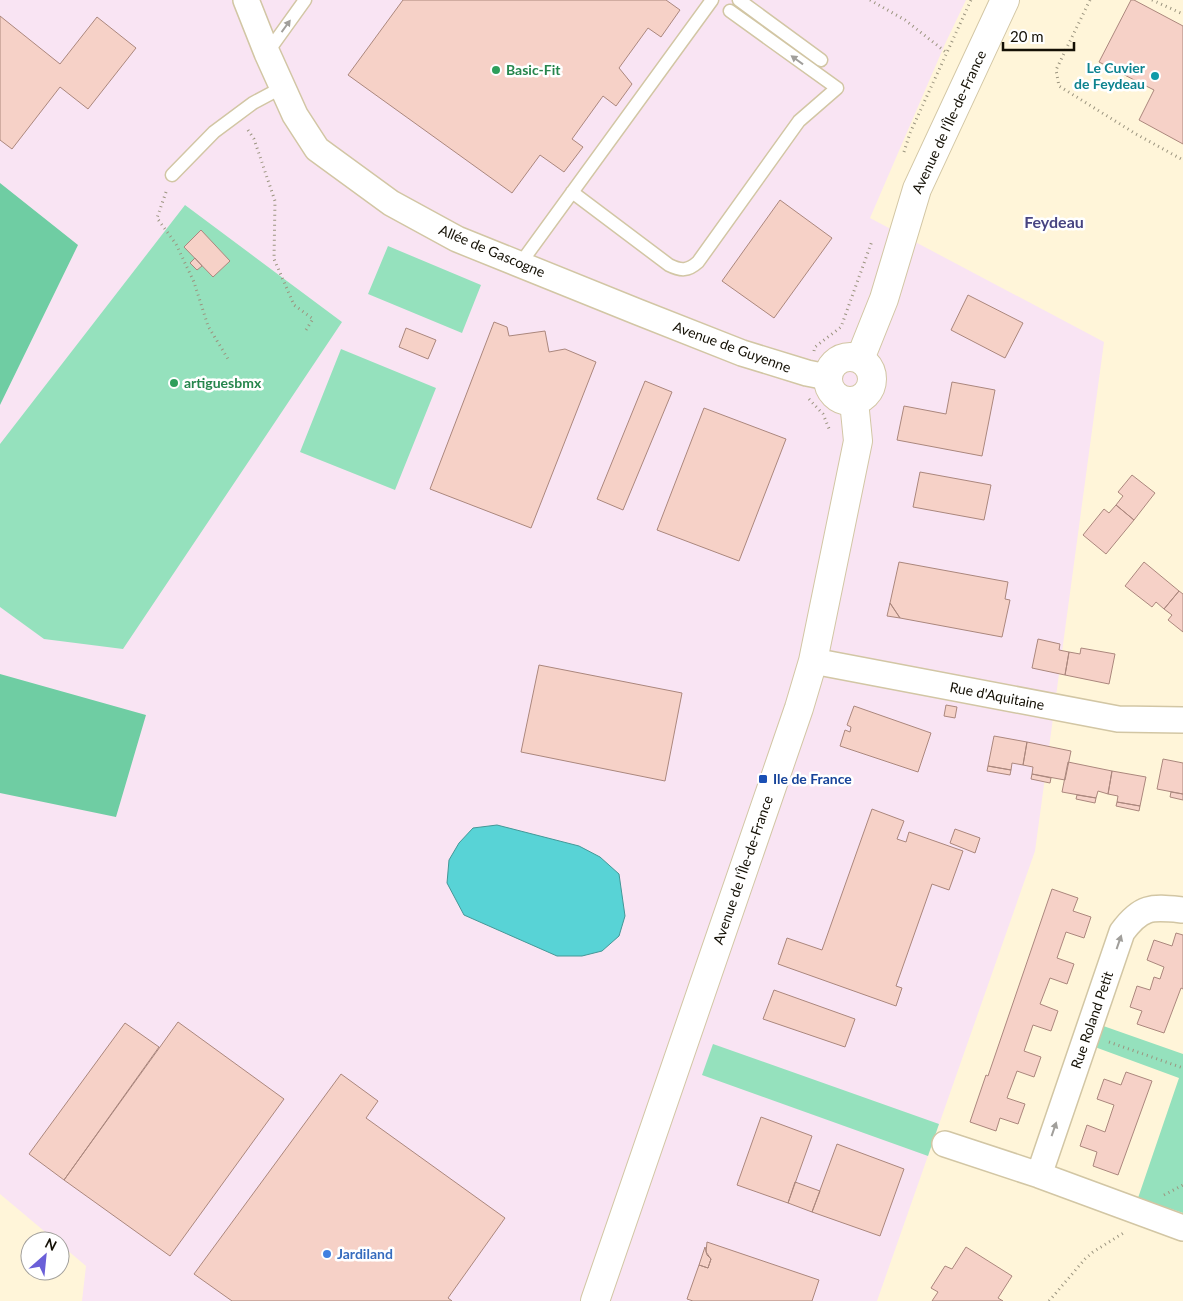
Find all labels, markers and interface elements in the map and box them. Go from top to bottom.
one-way arrow [281,20,291,33]
scale bar [1003,20,1074,52]
text: 20 m [1010,27,1044,45]
street label: Avenue de l'Île-de-France [908,47,989,196]
one-way arrow [791,55,804,65]
place label: Le Cuvier de Feydeau [1074,59,1146,92]
place label: Basic-Fit [506,61,561,78]
marker: Basic-Fit [490,64,502,76]
marker: Le Cuvier de Feydeau [1149,70,1161,82]
district label: Feydeau [1024,212,1084,231]
street label: Allée de Gascogne [437,221,548,281]
street label: Avenue de Guyenne [671,317,793,376]
place label: artiguesbmx [184,374,262,391]
marker: artiguesbmx [168,377,180,389]
street label: Rue d'Aquitaine [948,678,1046,713]
place label: Ile de France [773,770,852,787]
marker: Ile de France [757,773,769,785]
street label: Avenue de l'Île-de-France [709,793,776,946]
one-way arrow [1116,935,1123,950]
street label: Rue Roland Petit [1067,969,1116,1071]
one-way arrow [1051,1122,1059,1137]
north arrow [20,1231,70,1281]
text: N [42,1234,60,1254]
place label: Jardiland [337,1245,393,1262]
marker: Jardiland [321,1248,333,1260]

